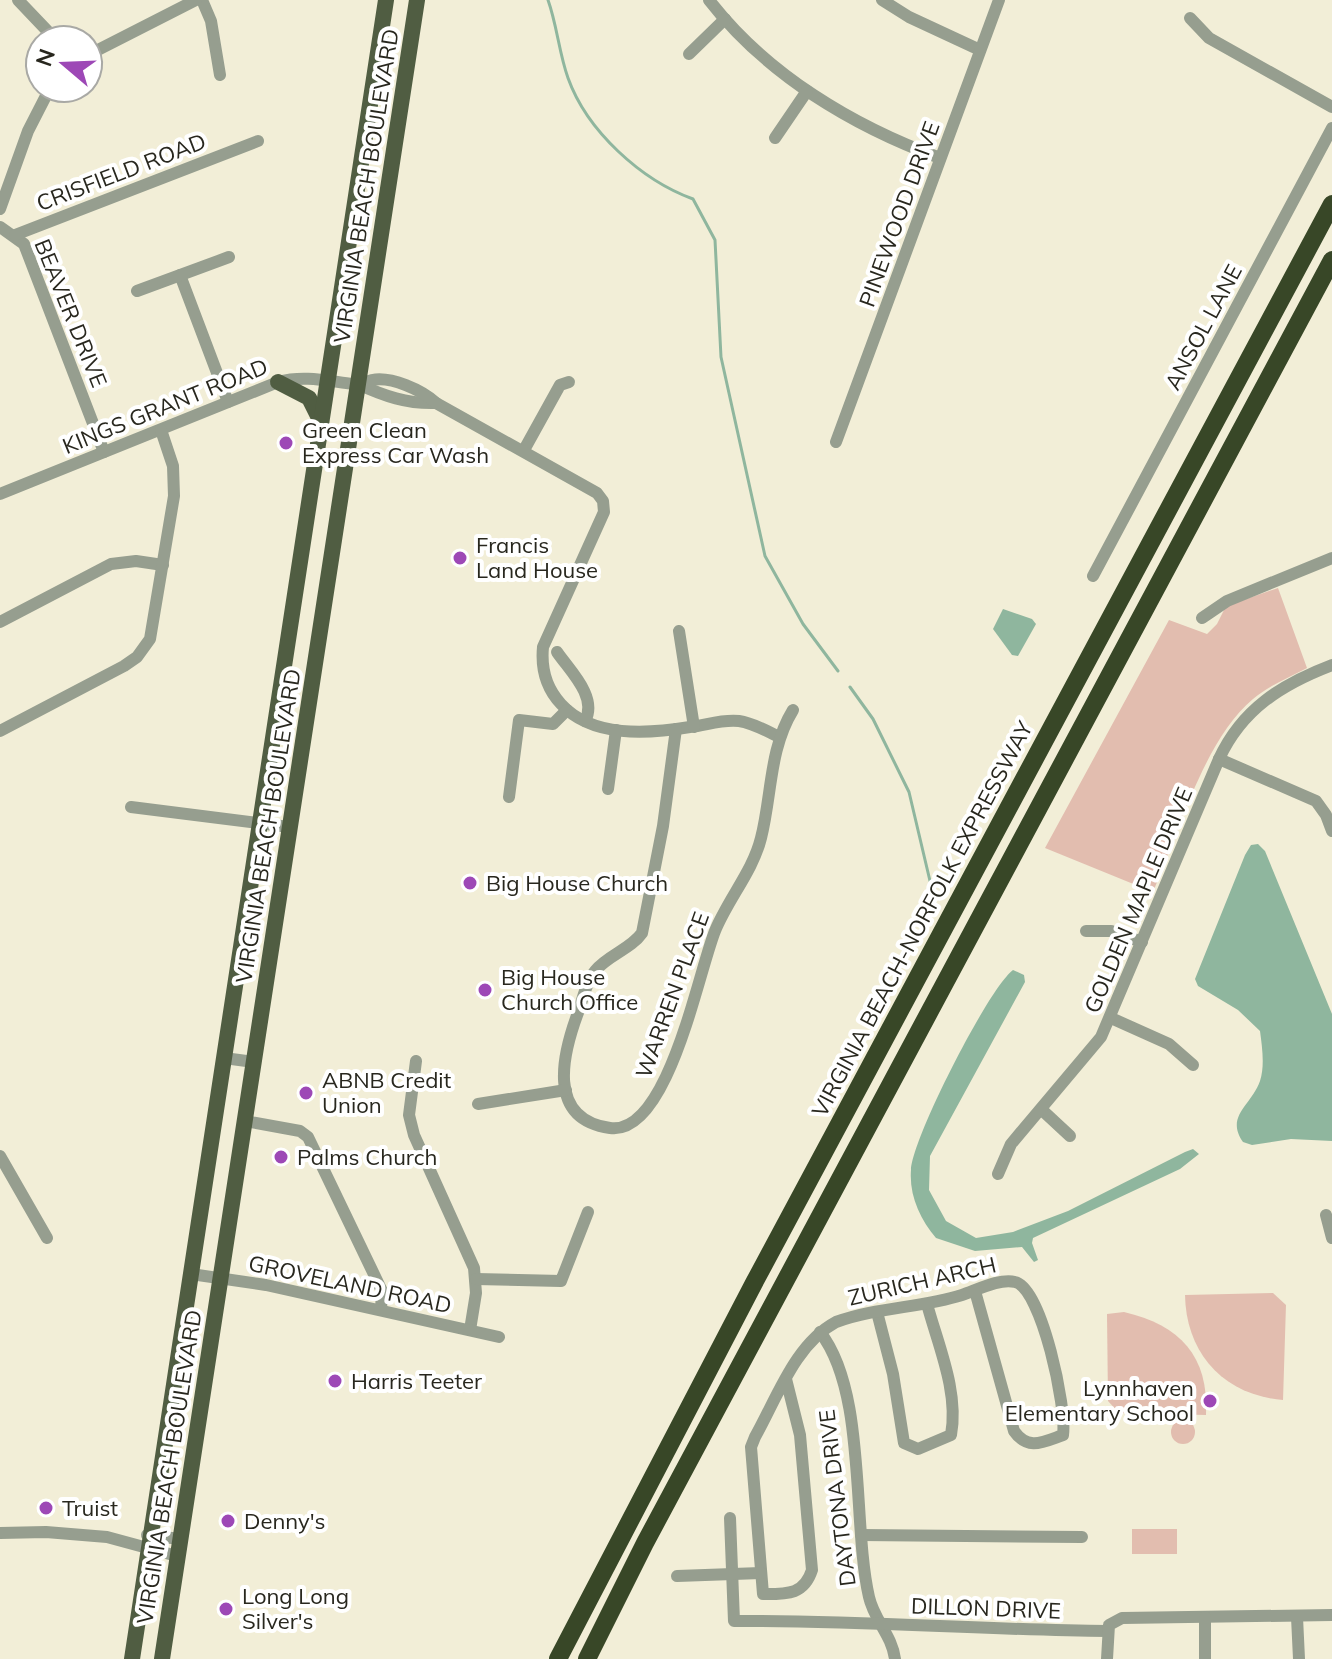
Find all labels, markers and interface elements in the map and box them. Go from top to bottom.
north arrow [24,24,104,104]
street label: VIRGINIA BEACH BOULEVARD [327,27,405,345]
text: N [29,45,61,70]
street label: PINEWOOD DRIVE [852,118,946,310]
street label: CRISFIELD ROAD [32,127,210,217]
street label: BEAVER DRIVE [29,235,113,391]
street label: ANSOL LANE [1158,259,1248,395]
street label: KINGS GRANT ROAD [58,352,272,460]
place label: Green Clean Express Car Wash [302,416,489,469]
marker: Green Clean Express Car Wash [277,434,295,452]
place label: Francis Land House [476,531,598,584]
marker: Francis Land House [451,549,469,567]
street label: VIRGINIA BEACH BOULEVARD [229,667,307,985]
street label: VIRGINIA BEACH-NORFOLK EXPRESSWAY [805,716,1039,1122]
street label: GOLDEN MAPLE DRIVE [1078,783,1198,1017]
place label: Big House Church [486,869,668,897]
marker: Big House Church [461,874,479,892]
street label: WARREN PLACE [629,908,715,1082]
place label: Big House Church Office [501,963,638,1016]
marker: Big House Church Office [476,981,494,999]
place label: ABNB Credit Union [322,1066,452,1119]
marker: ABNB Credit Union [297,1084,315,1102]
place label: Palms Church [297,1143,437,1171]
marker: Palms Church [272,1148,290,1166]
street label: GROVELAND ROAD [246,1249,454,1319]
street label: ZURICH ARCH [845,1250,999,1312]
street label: VIRGINIA BEACH BOULEVARD [130,1308,208,1626]
place label: Harris Teeter [351,1367,482,1395]
marker: Harris Teeter [326,1372,344,1390]
place label: Lynnhaven Elementary School [1005,1374,1194,1427]
marker: Lynnhaven Elementary School [1201,1392,1219,1410]
street label: DAYTONA DRIVE [812,1408,862,1588]
place label: Truist [62,1494,118,1522]
marker: Truist [37,1499,55,1517]
place label: Denny's [244,1507,326,1535]
marker: Denny's [219,1512,237,1530]
place label: Long Long Silver's [242,1582,349,1635]
street label: DILLON DRIVE [910,1591,1062,1625]
marker: Long Long Silver's [217,1600,235,1618]

